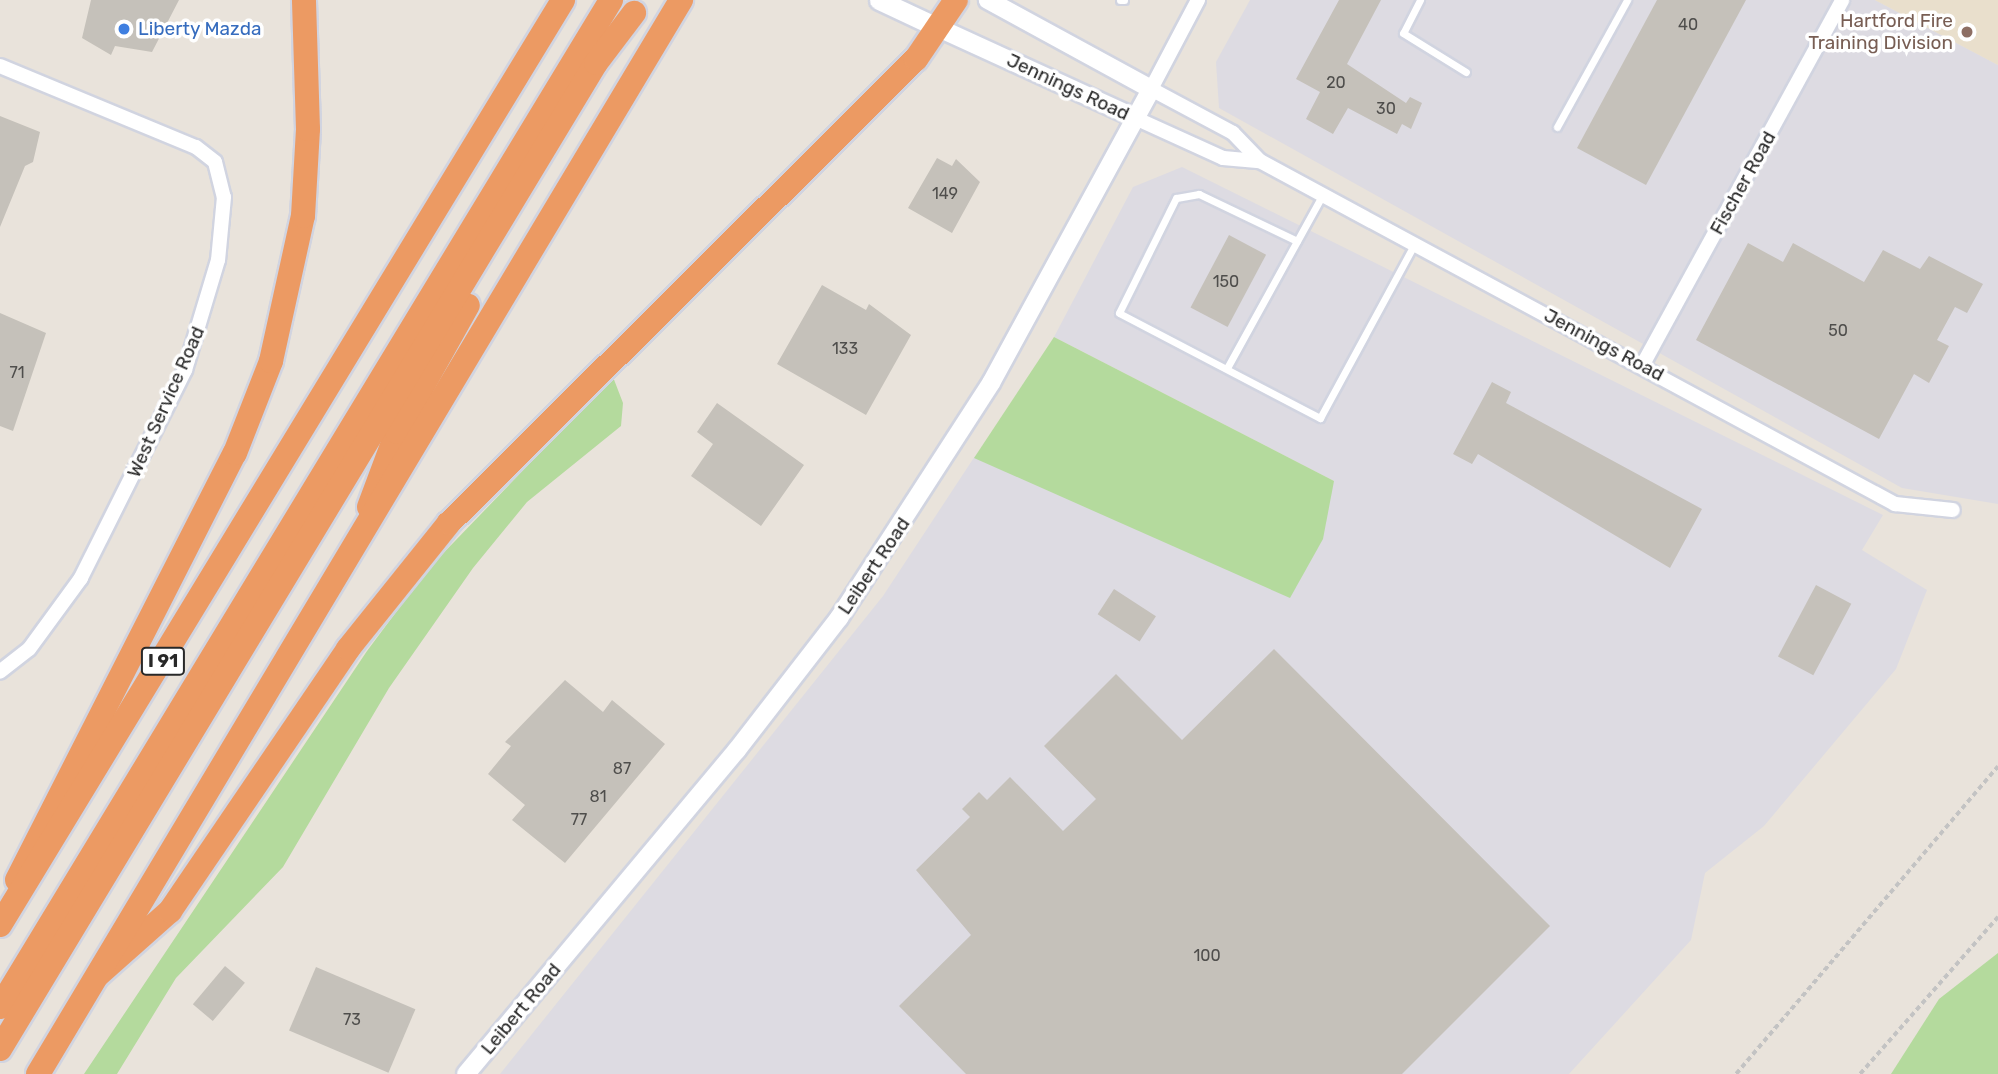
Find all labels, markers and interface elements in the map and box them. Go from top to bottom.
place label: Hartford Fire Training Division [1808,10,1953,54]
house number: 40 [1678,15,1698,35]
place label: Liberty Mazda [138,18,262,40]
marker: Liberty Mazda [116,21,132,37]
marker: Hartford Fire Training Division [1959,24,1975,40]
street label: Jennings Road [1003,49,1133,125]
house number: 20 [1326,73,1346,93]
house number: 30 [1376,99,1396,119]
street label: Fischer Road [1705,127,1781,239]
house number: 149 [932,184,958,204]
house number: 150 [1213,272,1239,292]
street label: Jennings Road [1540,304,1668,386]
house number: 50 [1828,321,1848,341]
street label: West Service Road [122,323,210,481]
house number: 133 [832,339,858,359]
house number: 71 [9,363,25,383]
street label: Leibert Road [833,513,915,619]
road number: I 91 [140,646,186,676]
house number: 87 [613,759,631,779]
house number: 81 [589,787,607,807]
house number: 77 [571,810,587,830]
house number: 100 [1193,946,1221,966]
street label: Leibert Road [476,959,566,1059]
house number: 73 [343,1010,361,1030]

